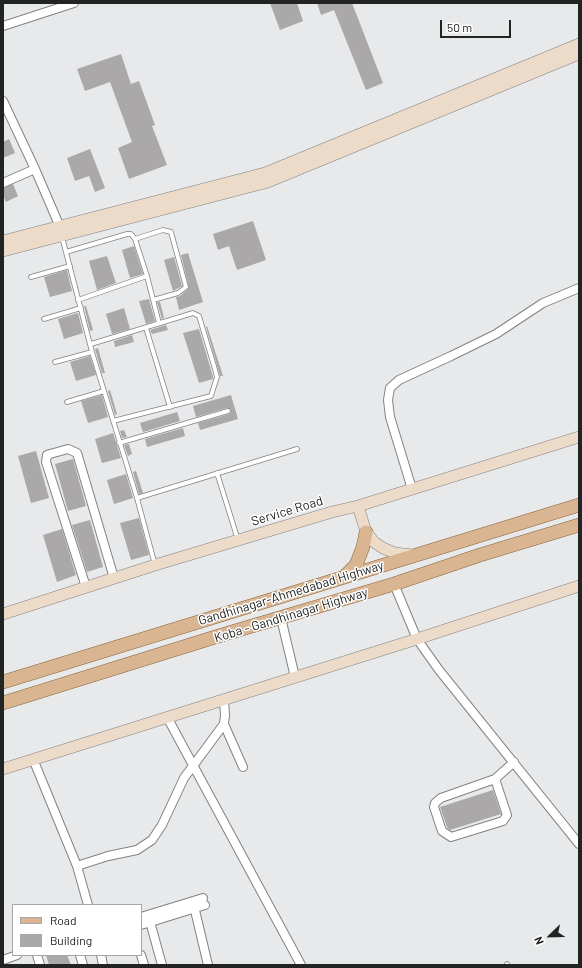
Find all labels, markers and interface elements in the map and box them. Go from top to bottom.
scale bar [442,12,513,38]
text: 50 m [447,20,472,34]
street label: Service Road [249,493,325,529]
street label: Gandhinagar-Ahmedabad Highway [196,557,386,629]
street label: Koba - Gandhinagar Highway [212,584,370,646]
legend [12,904,142,956]
text: Road [50,913,77,927]
north arrow [530,916,570,956]
text: Building [50,933,92,947]
text: N [531,935,546,947]

